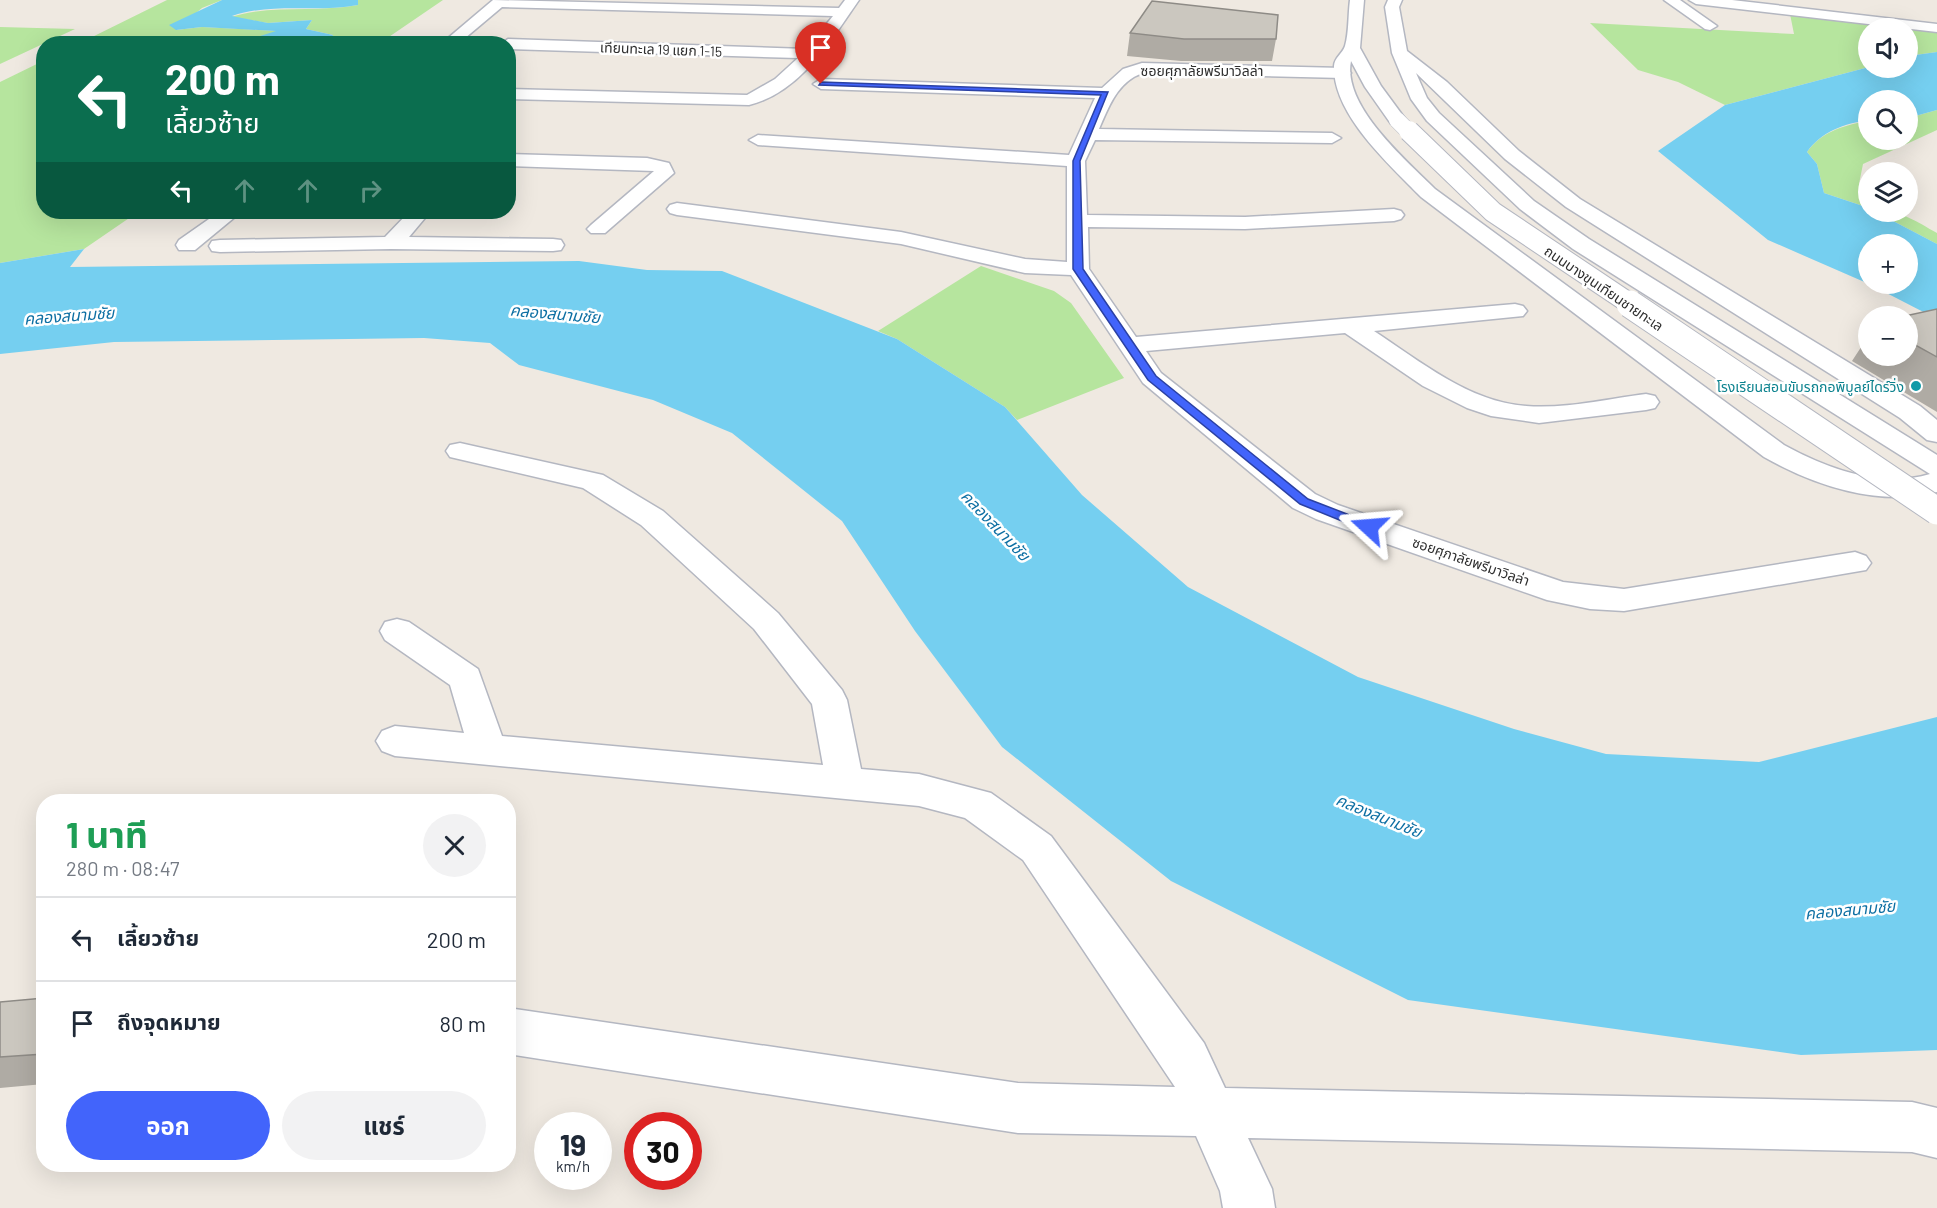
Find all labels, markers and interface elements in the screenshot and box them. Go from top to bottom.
map controls [1858,18,1918,366]
button: sound [1858,18,1918,78]
pin [795,22,846,84]
icon: arrive [804,31,837,64]
street label: เทียนทะเล 19 แยก 1-15 [600,38,722,60]
text: 200 m [165,53,280,103]
icon: left [66,60,144,138]
street label: ซอยศุภาลัยพรีมาวิลล่า [1141,62,1263,80]
button: search [1858,90,1918,150]
text: เลี้ยวซ้าย [165,106,259,138]
button: layers [1858,162,1918,222]
icon: left [165,174,198,207]
icon: ahead [228,174,261,207]
icon: ahead [291,174,324,207]
icon: right [354,174,387,207]
button: + [1858,234,1918,294]
street label: ถนนบางขุนเทียนชายทะเล [1541,242,1667,335]
water label: คลองสนามชัย [509,300,602,327]
water label: คลองสนามชัย [23,302,116,328]
button: − [1858,306,1918,366]
place label: โรงเรียนสอนขับรถกอพิบูลย์ไดร์วิ่ง [1717,377,1904,396]
marker: โรงเรียนสอนขับรถกอพิบูลย์ไดร์วิ่ง [1909,379,1923,393]
water label: คลองสนามชัย [958,486,1035,565]
position arrow [1337,495,1401,559]
street label: ซอยศุภาลัยพรีมาวิลล่า [1410,533,1532,590]
water label: คลองสนามชัย [1334,789,1426,841]
text: 1 นาที [66,812,148,855]
button: close [423,814,486,877]
text: 280 m · 08:47 [66,856,180,880]
water label: คลองสนามชัย [1804,895,1897,922]
icon: left [66,923,99,956]
text: เลี้ยวซ้าย [117,924,199,950]
text: 200 m [427,926,486,952]
icon: arrive [66,1007,99,1040]
text: ถึงจุดหมาย [117,1008,221,1034]
text: 80 m [440,1010,486,1036]
button: ออก [66,1091,270,1160]
button: แชร์ [282,1091,486,1160]
speed limit sign: 30 [624,1112,702,1190]
text: 19 [560,1126,586,1162]
text: km/h [556,1157,590,1175]

